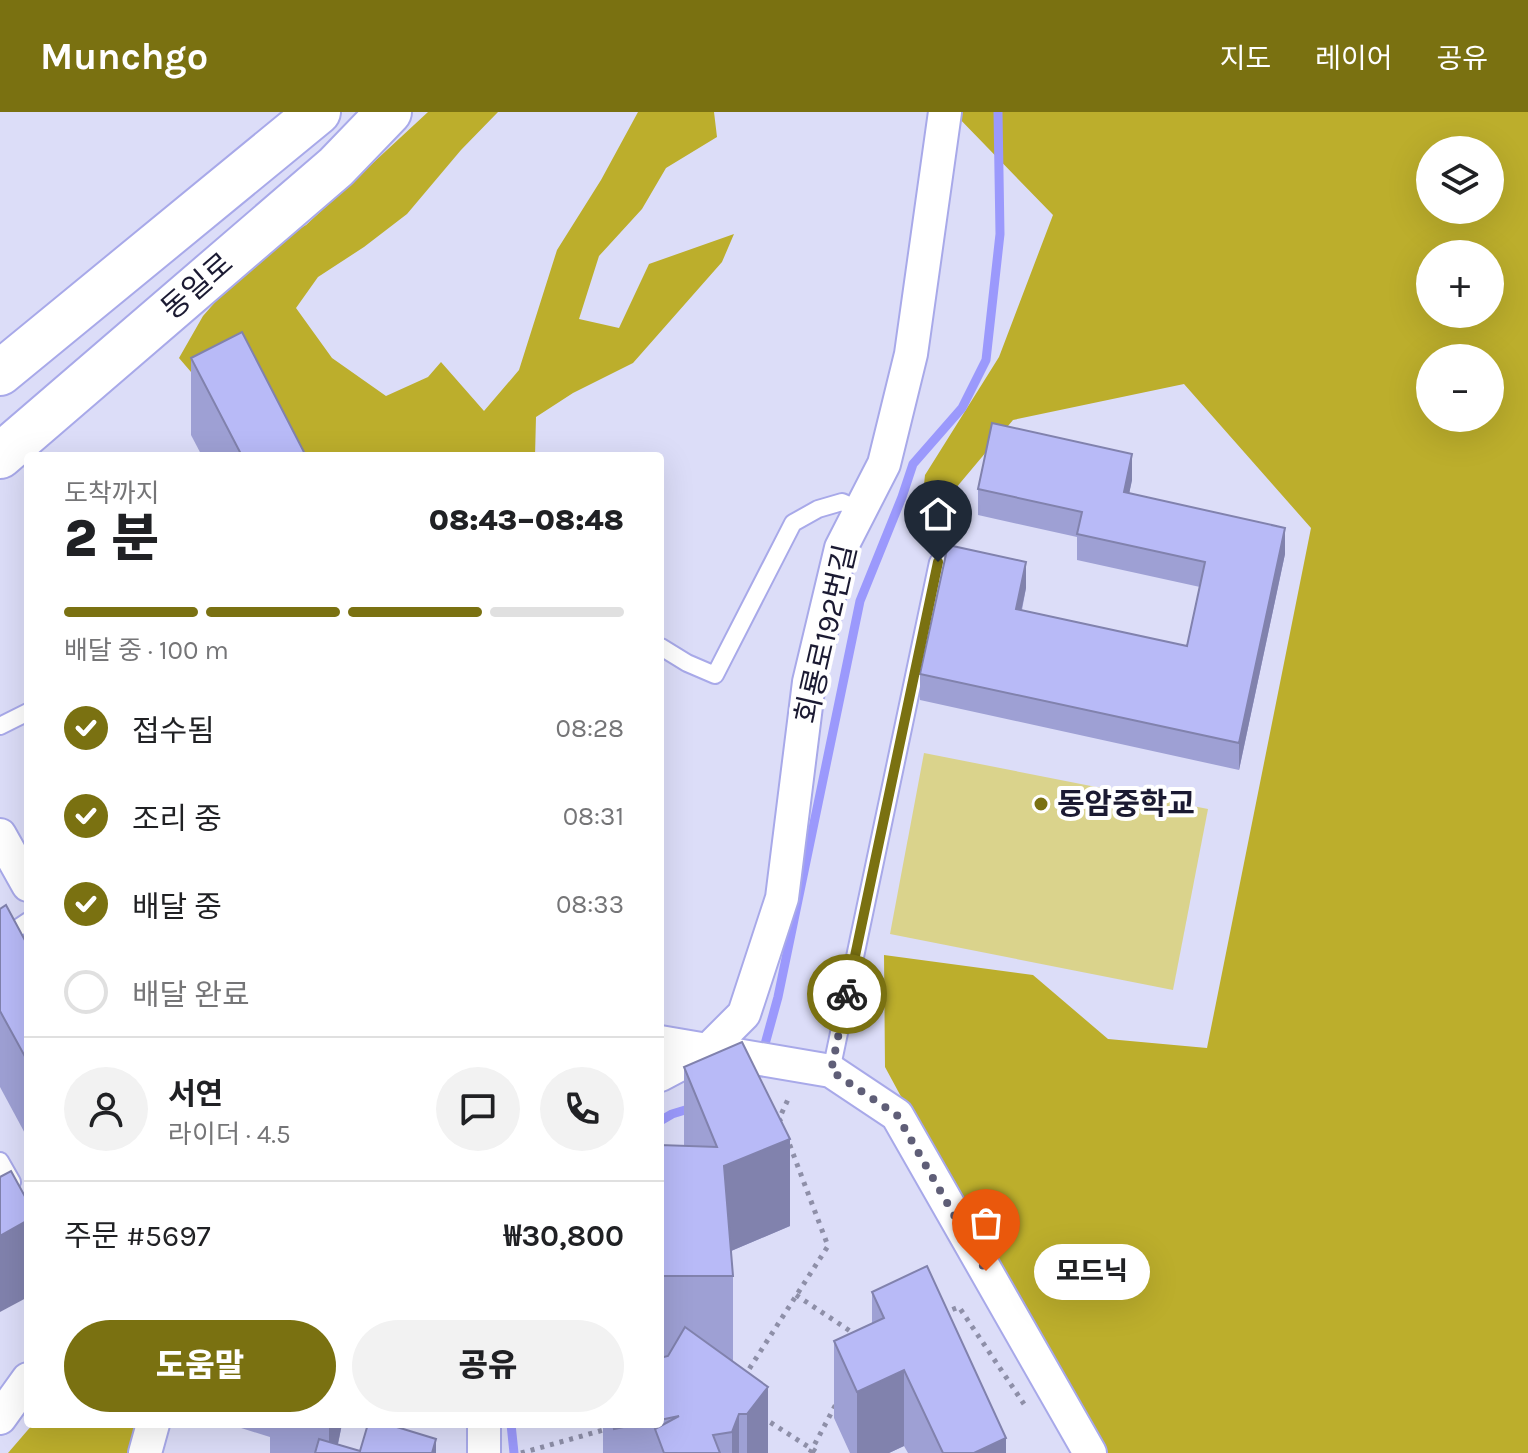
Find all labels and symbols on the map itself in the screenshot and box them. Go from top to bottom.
street label: 동일로 [154,245,240,327]
pin [904,480,972,562]
street label: 회룡로192번길 [788,541,864,727]
place label: 동암중학교 [1057,786,1195,822]
marker: 동암중학교 [1032,795,1050,813]
courier [807,954,887,1034]
pin [952,1189,1020,1271]
callout: 모드닉 [1034,1243,1150,1299]

